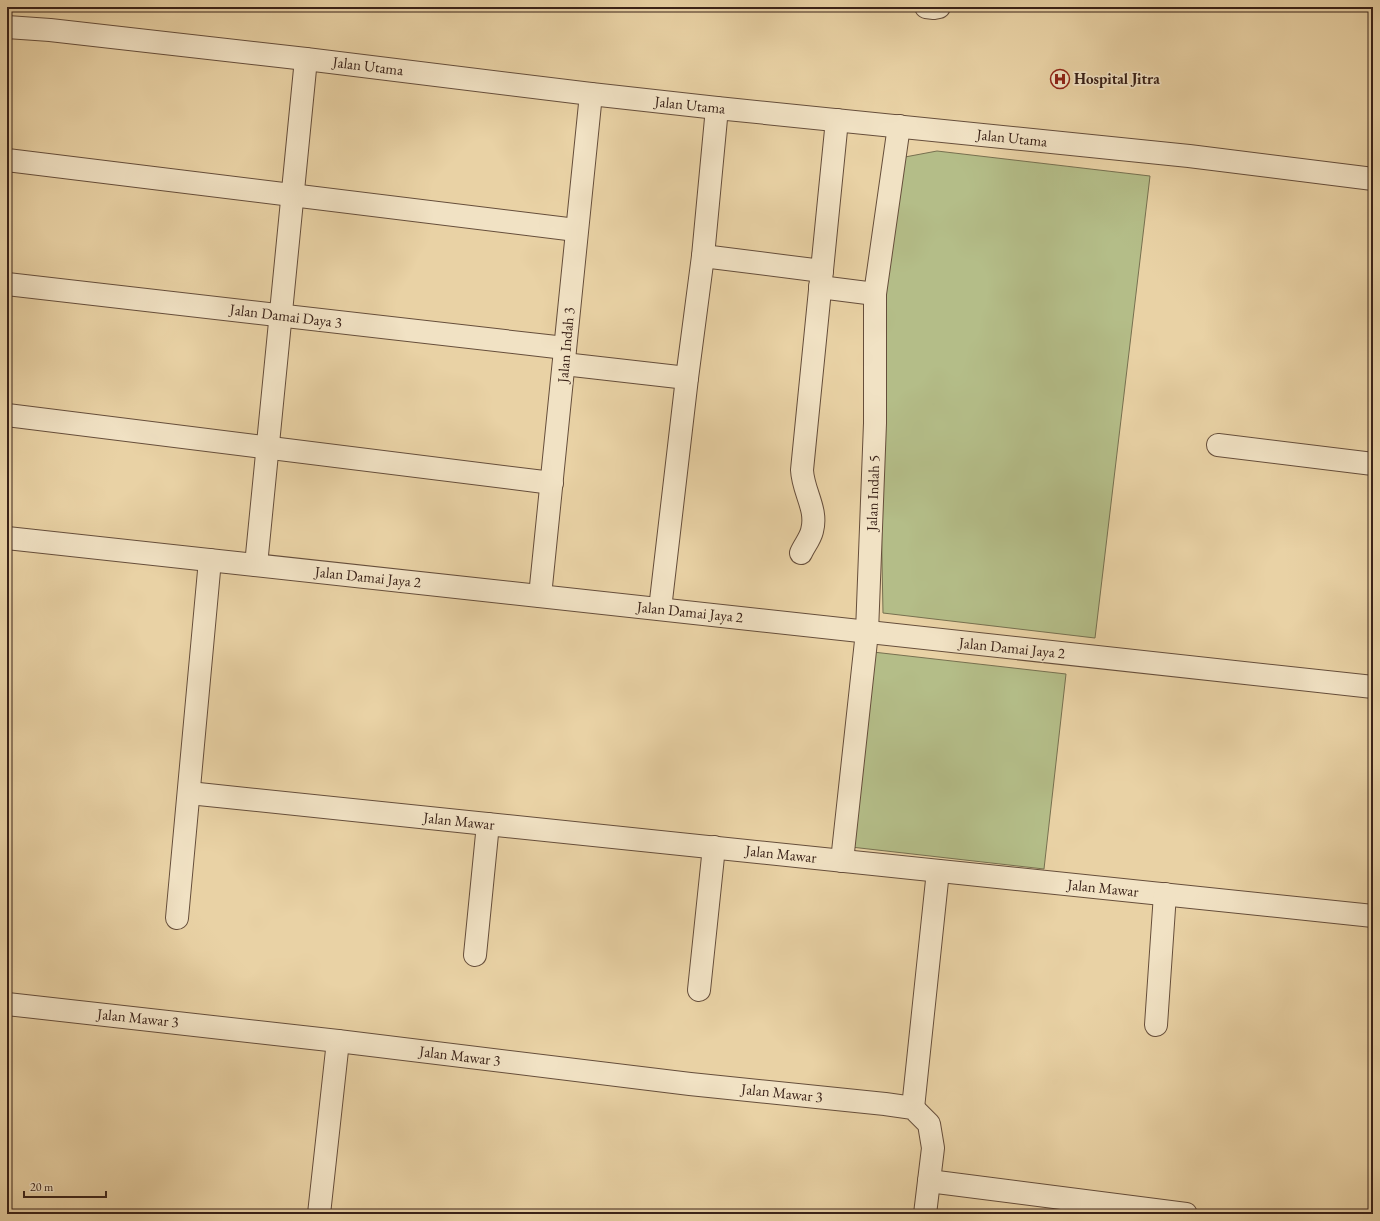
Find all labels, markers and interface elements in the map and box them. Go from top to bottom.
street label: Jalan Utama [330,52,404,79]
hospital icon: Hospital Jitra [1049,68,1071,90]
place label: Hospital Jitra [1074,69,1160,88]
street label: Jalan Utama [652,91,726,118]
street label: Jalan Utama [974,124,1048,151]
street label: Jalan Damai Daya 3 [227,299,343,332]
street label: Jalan Indah 3 [553,306,578,386]
street label: Jalan Indah 5 [862,455,883,533]
street label: Jalan Damai Jaya 2 [312,561,423,592]
street label: Jalan Damai Jaya 2 [634,596,745,627]
street label: Jalan Damai Jaya 2 [956,632,1067,663]
street label: Jalan Mawar [420,807,496,834]
street label: Jalan Mawar [742,840,818,867]
street label: Jalan Mawar [1064,874,1140,901]
street label: Jalan Mawar 3 [94,1004,180,1031]
street label: Jalan Mawar 3 [416,1041,502,1070]
street label: Jalan Mawar 3 [738,1079,824,1106]
scale bar [24,1173,106,1199]
text: 20 m [30,1179,54,1195]

